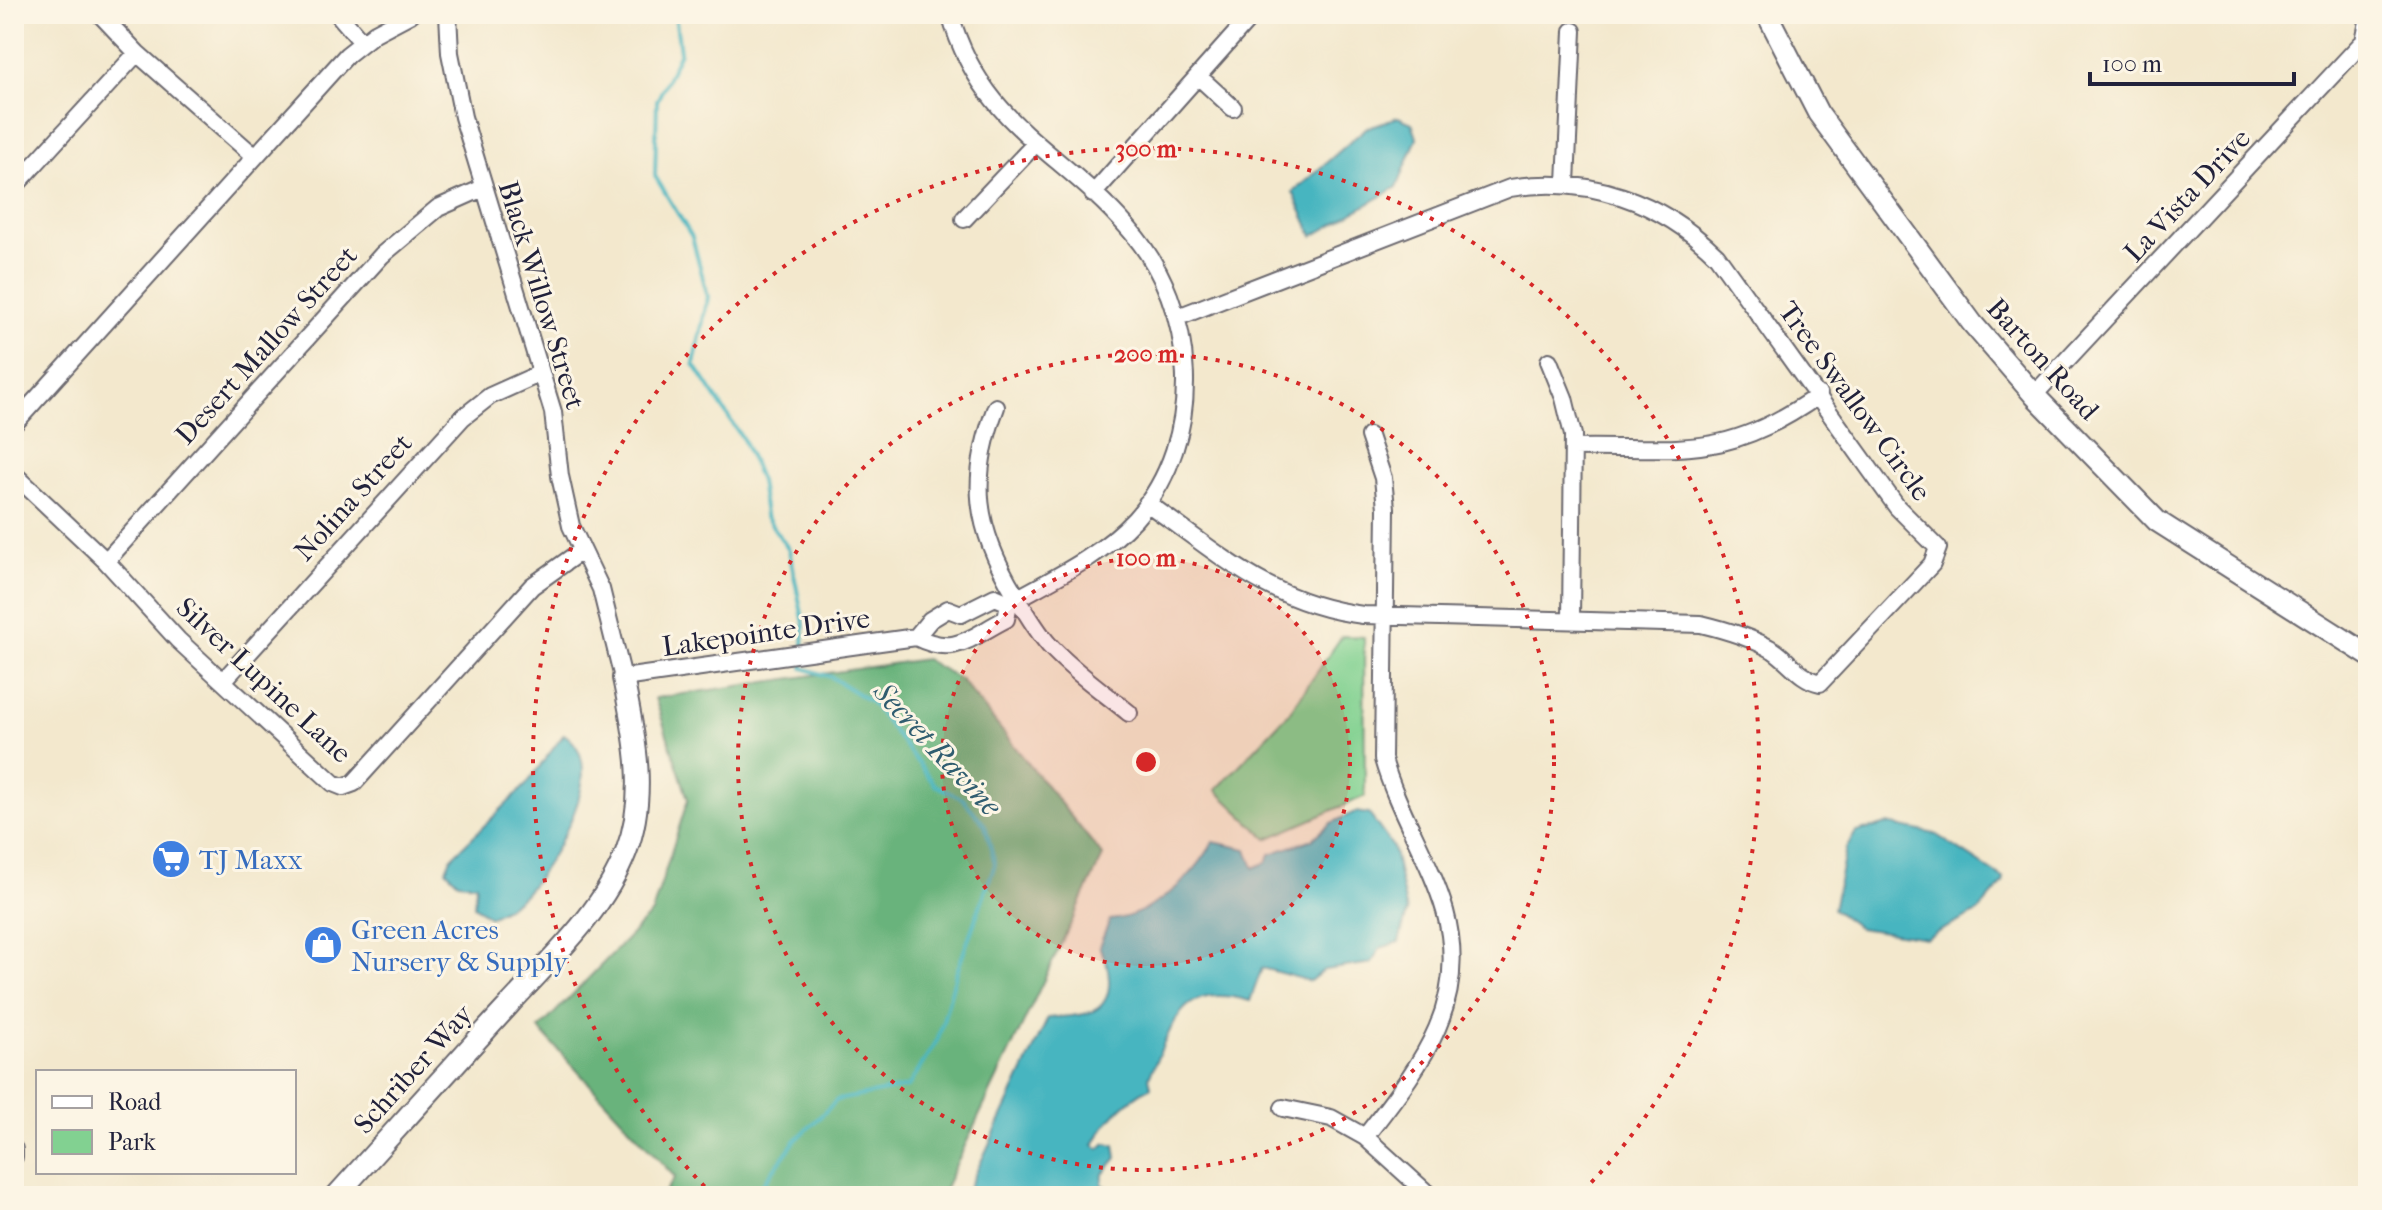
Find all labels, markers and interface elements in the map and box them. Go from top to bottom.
scale bar [2090,36,2294,86]
text: 100 m [2102,50,2162,78]
street label: La Vista Drive [2117,121,2257,268]
text: 300 m [1115,135,1178,163]
street label: Black Willow Street [492,177,592,413]
street label: Desert Mallow Street [168,239,364,451]
street label: Barton Road [1980,292,2107,427]
street label: Tree Swallow Circle [1772,295,1938,507]
text: 200 m [1114,340,1179,368]
street label: Nolina Street [287,427,419,567]
text: 100 m [1116,544,1177,572]
street label: Silver Lupine Lane [170,590,358,770]
street label: Lakepointe Drive [660,601,872,663]
water label: Secret Ravine [865,674,1009,824]
centre of rings [1132,748,1160,776]
supermarket icon: TJ Maxx [150,838,192,880]
place label: TJ Maxx [199,843,303,876]
place label: Green Acres Nursery & Supply [351,913,569,978]
shop icon: Green Acres Nursery & Supply [302,924,344,966]
street label: Schriber Way [347,997,480,1140]
legend [36,1070,296,1174]
text: Road [108,1088,162,1116]
text: Park [108,1128,156,1156]

